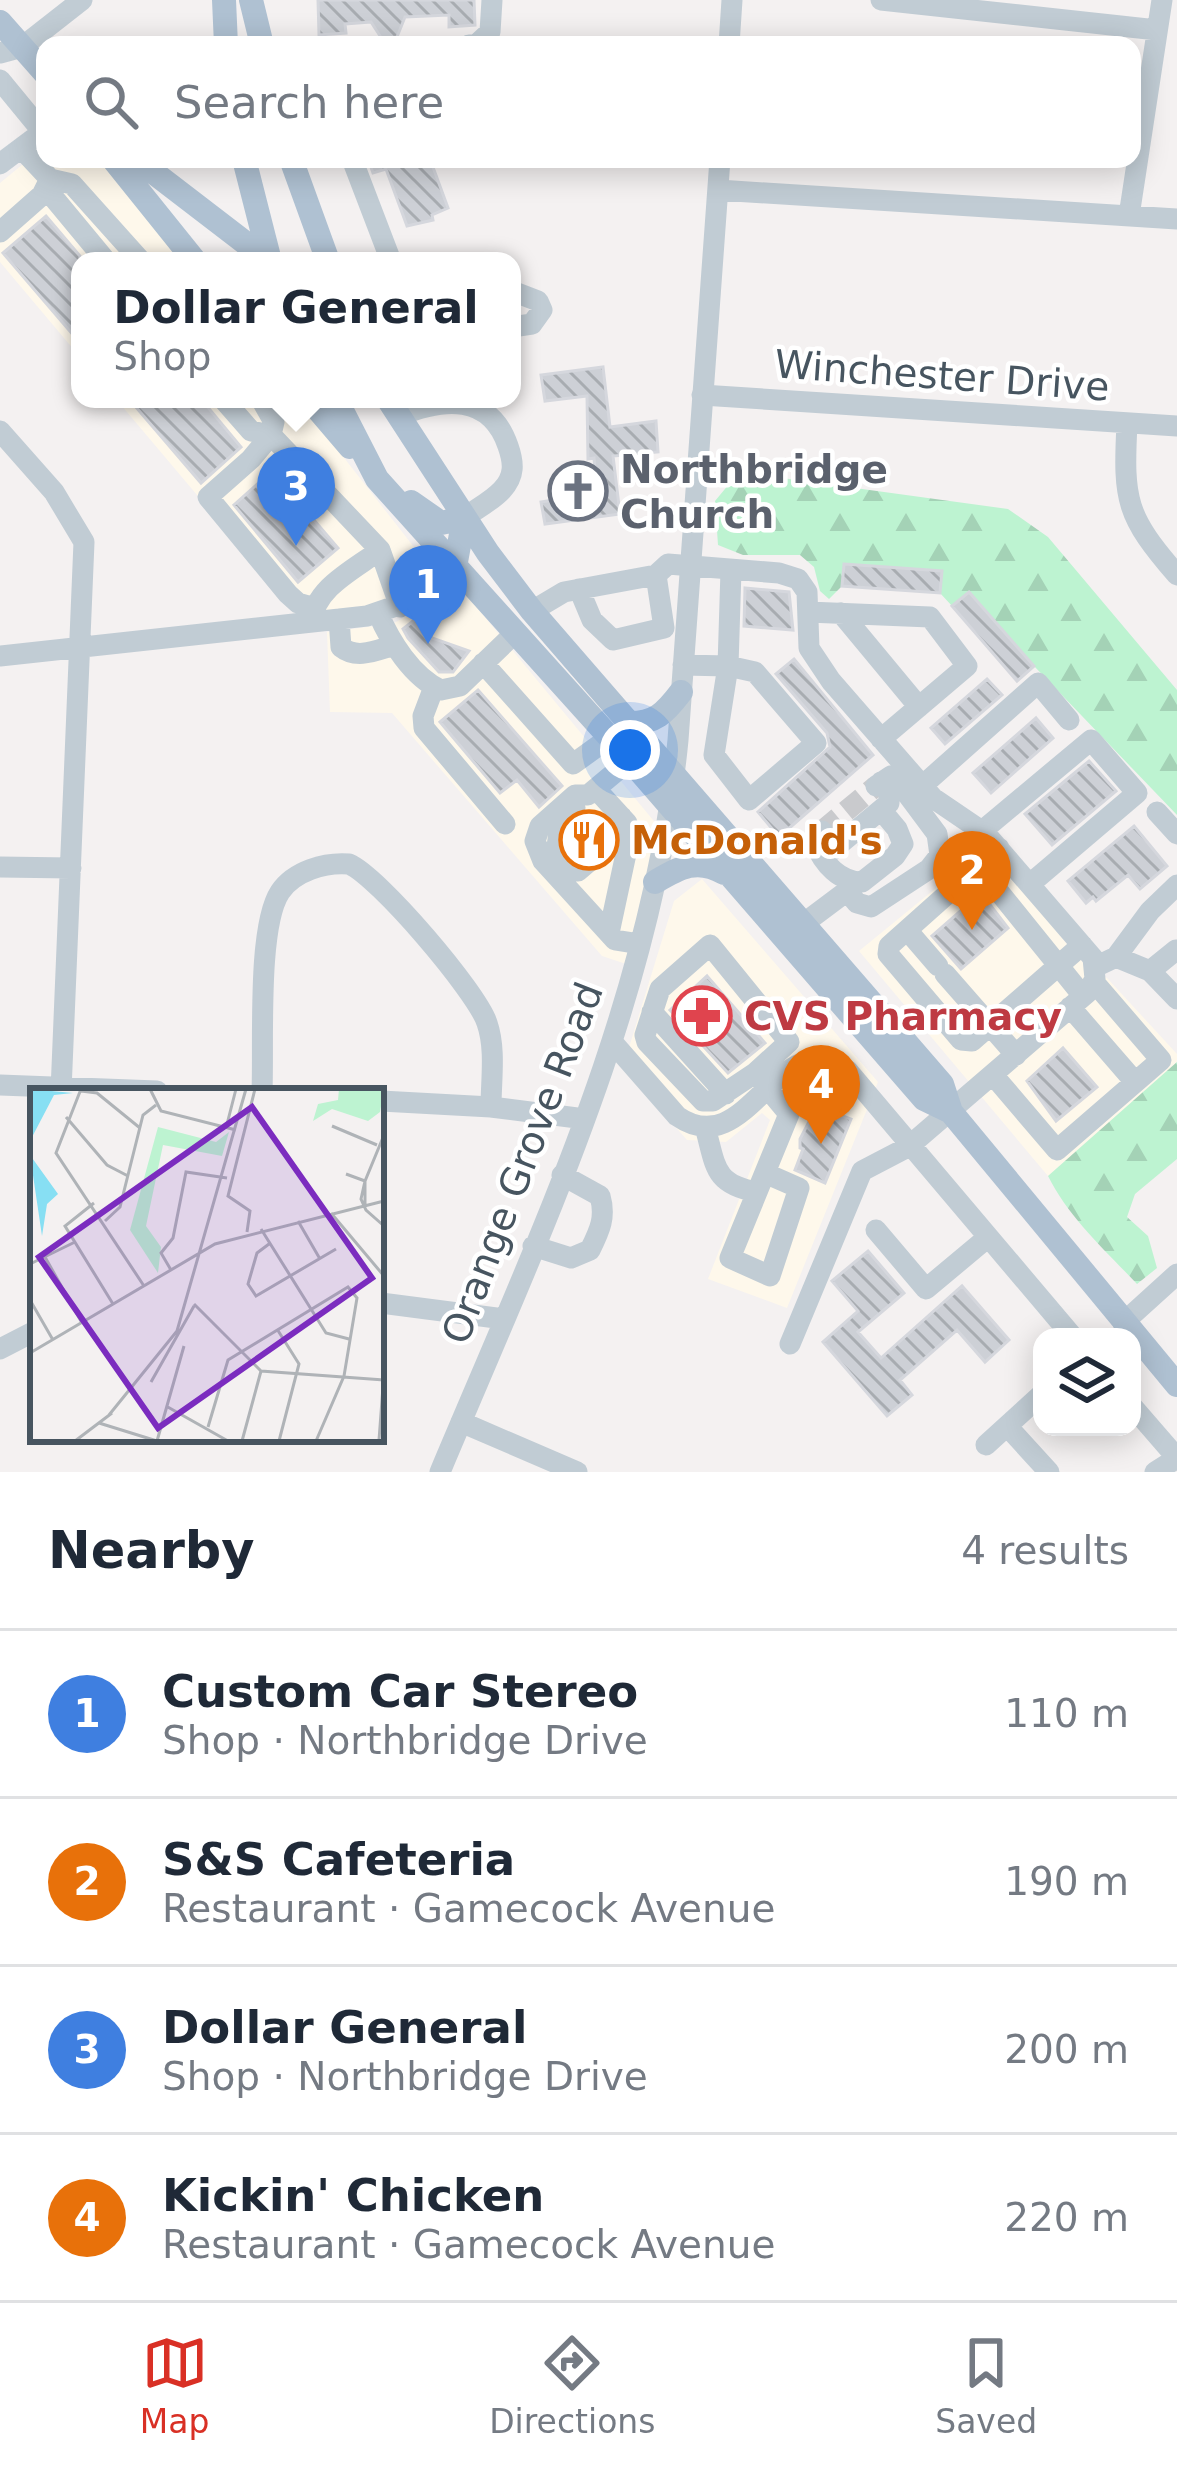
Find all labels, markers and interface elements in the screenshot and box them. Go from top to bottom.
search box [36,36,1141,168]
icon: search [78,69,144,135]
text: Search here [174,76,444,129]
popup [71,252,521,408]
text: Dollar General [113,281,479,334]
text: Shop [113,334,211,379]
street label: Winchester Drive [773,341,1111,410]
pin: 3 [257,447,335,546]
place label: Northbridge Church [620,447,888,537]
church icon: Northbridge Church [547,460,609,522]
pin: 1 [389,545,467,644]
your location [600,720,660,780]
restaurant icon: McDonald's [558,809,620,871]
place label: McDonald's [631,818,883,863]
pin: 2 [933,831,1011,930]
street label: Orange Grove Road [433,976,612,1350]
pharmacy icon: CVS Pharmacy [671,985,733,1047]
place label: CVS Pharmacy [744,994,1062,1039]
pin: 4 [782,1045,860,1144]
inset map [30,1088,384,1442]
map controls [1033,1328,1141,1436]
button: layers [1033,1328,1141,1436]
text: Nearby [48,1521,255,1580]
text: 4 results [961,1528,1129,1573]
text: Custom Car Stereo [162,1665,638,1718]
text: 1 [73,1691,101,1736]
text: 110 m [1004,1691,1129,1736]
text: Shop · Northbridge Drive [162,1718,648,1763]
text: S&S Cafeteria [162,1833,515,1886]
text: 2 [73,1859,101,1904]
text: 190 m [1004,1859,1129,1904]
text: Restaurant · Gamecock Avenue [162,1886,775,1931]
text: Dollar General [162,2001,527,2054]
text: 3 [73,2027,101,2072]
text: 200 m [1004,2027,1129,2072]
text: Shop · Northbridge Drive [162,2054,648,2099]
text: Kickin' Chicken [162,2169,544,2222]
text: 4 [73,2195,101,2240]
text: 220 m [1004,2195,1129,2240]
text: Restaurant · Gamecock Avenue [162,2222,775,2267]
tab: Map [140,2330,210,2441]
tab: Directions [489,2330,655,2441]
tab: Saved [935,2330,1037,2441]

